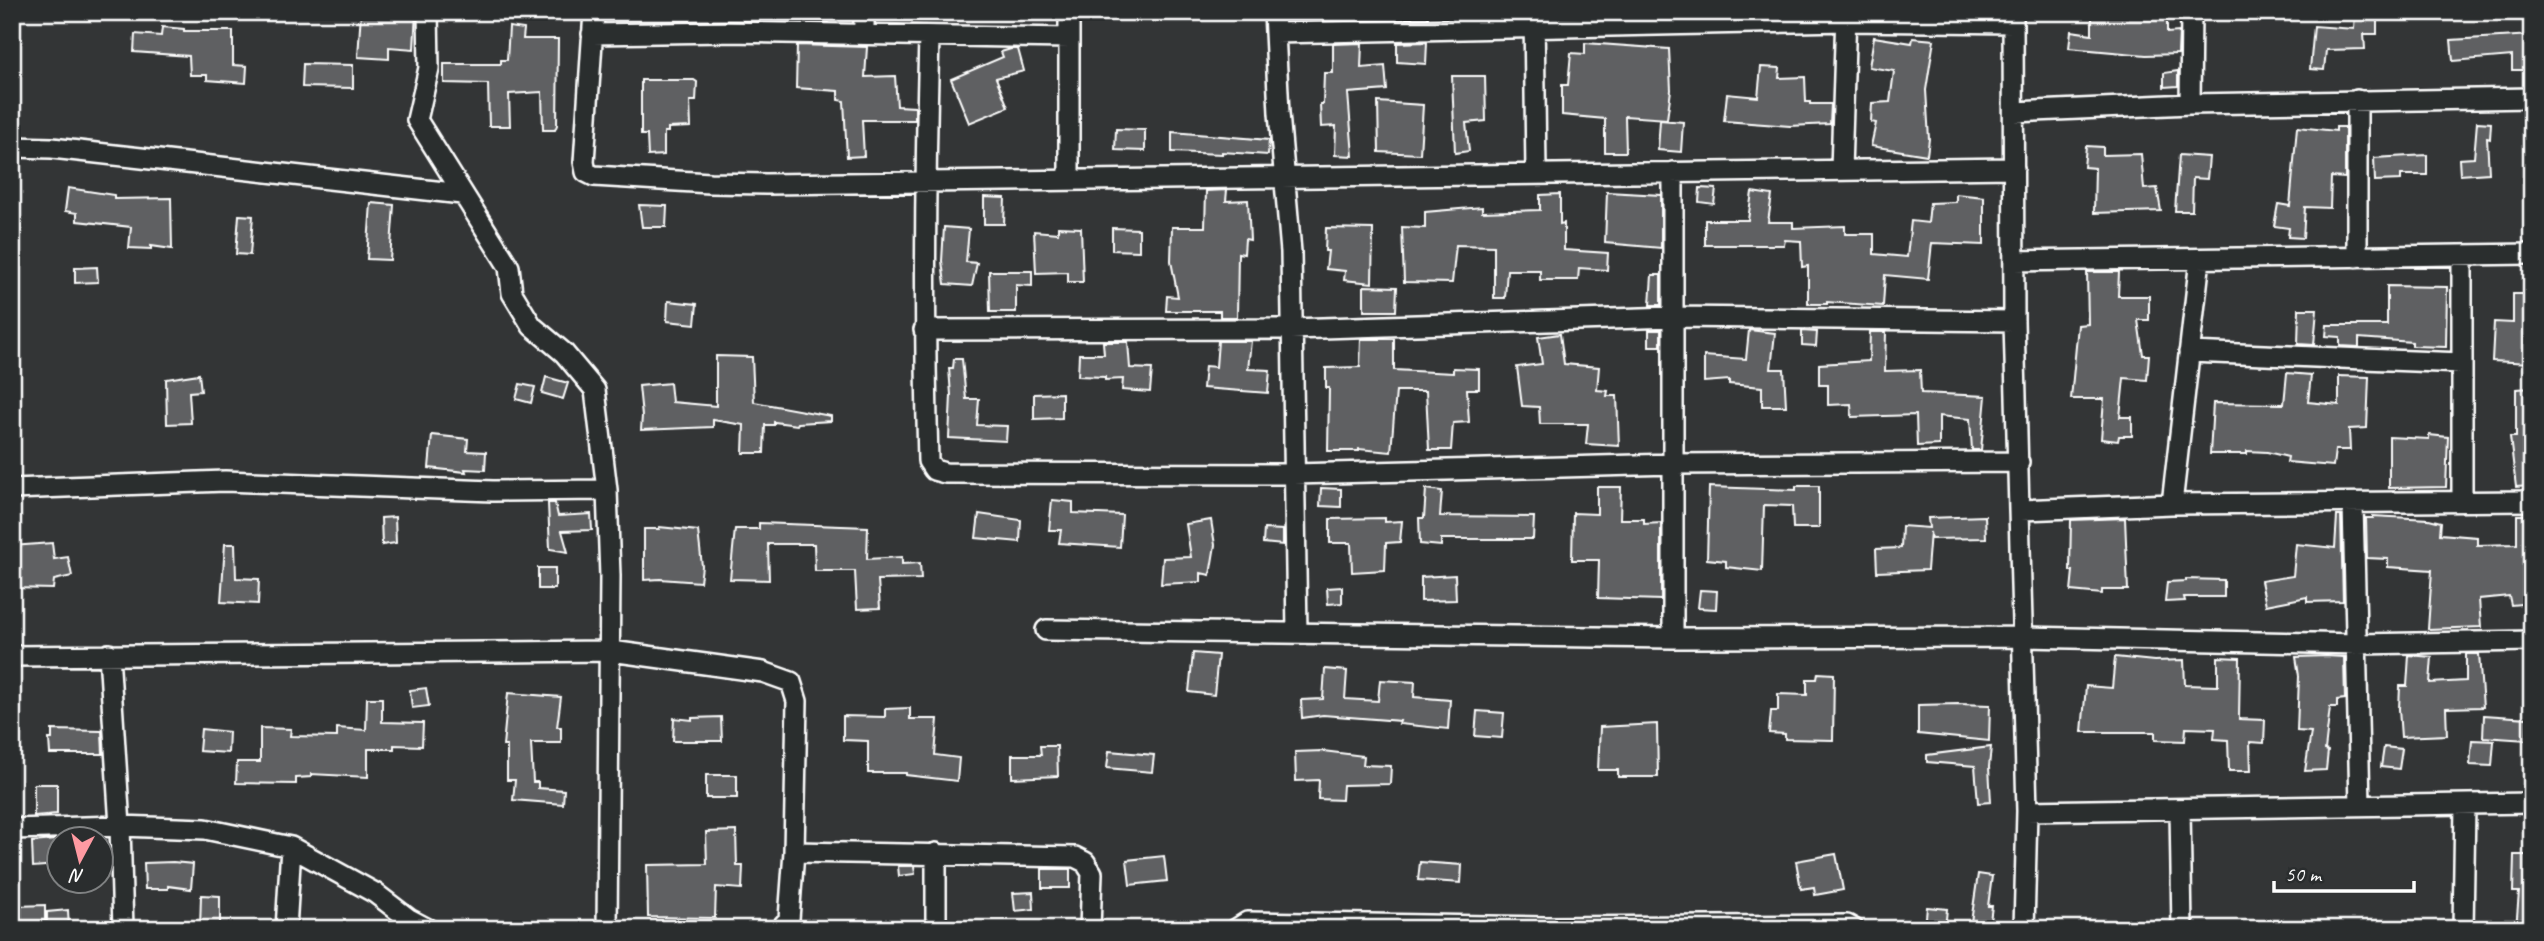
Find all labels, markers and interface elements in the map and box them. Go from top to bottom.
north arrow [46,825,116,895]
scale bar [2274,850,2414,894]
text: 50 m [2285,861,2323,887]
text: N [68,863,85,889]

